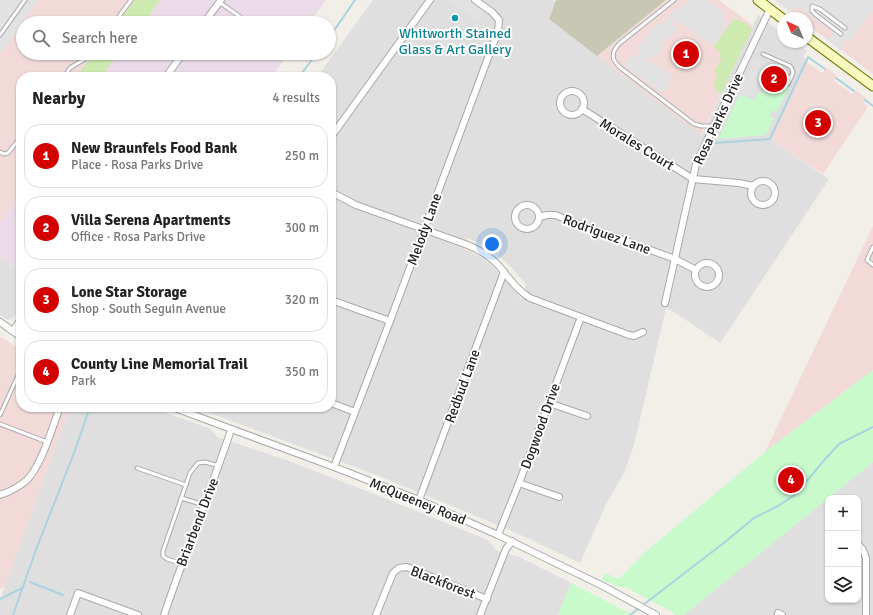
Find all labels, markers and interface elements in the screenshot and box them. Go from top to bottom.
north arrow [777,12,813,48]
marker: Whitworth Stained Glass & Art Gallery [450,13,460,23]
search box [16,16,336,60]
place label: Whitworth Stained Glass & Art Gallery [399,25,512,58]
icon: search [30,27,52,49]
text: Search here [62,29,138,47]
pin: 1 [673,39,699,69]
pin: 2 [761,64,787,94]
street label: Rosa Parks Drive [690,71,747,168]
text: Nearby [32,88,85,109]
text: 4 results [272,90,320,106]
pin: 3 [805,108,831,138]
street label: Morales Court [596,115,677,174]
text: New Braunfels Food Bank [71,139,237,157]
text: 1 [42,148,50,164]
text: 250 m [285,148,319,164]
text: Place · Rosa Parks Drive [71,157,203,173]
street label: Melody Lane [404,191,445,268]
text: Villa Serena Apartments [71,211,231,229]
street label: Rodriguez Lane [561,211,653,258]
text: 2 [42,220,50,236]
text: 300 m [285,220,319,236]
text: Office · Rosa Parks Drive [71,229,206,245]
your location [482,234,502,254]
text: Lone Star Storage [71,283,187,301]
text: 3 [42,292,50,308]
text: 320 m [285,292,319,308]
text: Shop · South Seguin Avenue [71,301,226,317]
street label: Redbud Lane [441,347,484,425]
text: County Line Memorial Trail [71,355,248,373]
text: 4 [42,364,50,380]
text: 350 m [285,364,319,380]
text: Park [71,373,96,389]
street label: Dogwood Drive [517,381,564,471]
pin: 4 [778,465,804,495]
street label: McQueeney Road [367,474,469,529]
street label: Briarbend Drive [173,475,222,569]
map controls [825,495,861,603]
button: + [825,495,861,531]
button: − [825,531,861,567]
street label: Blackforest [408,562,478,603]
button: layers [825,567,861,603]

